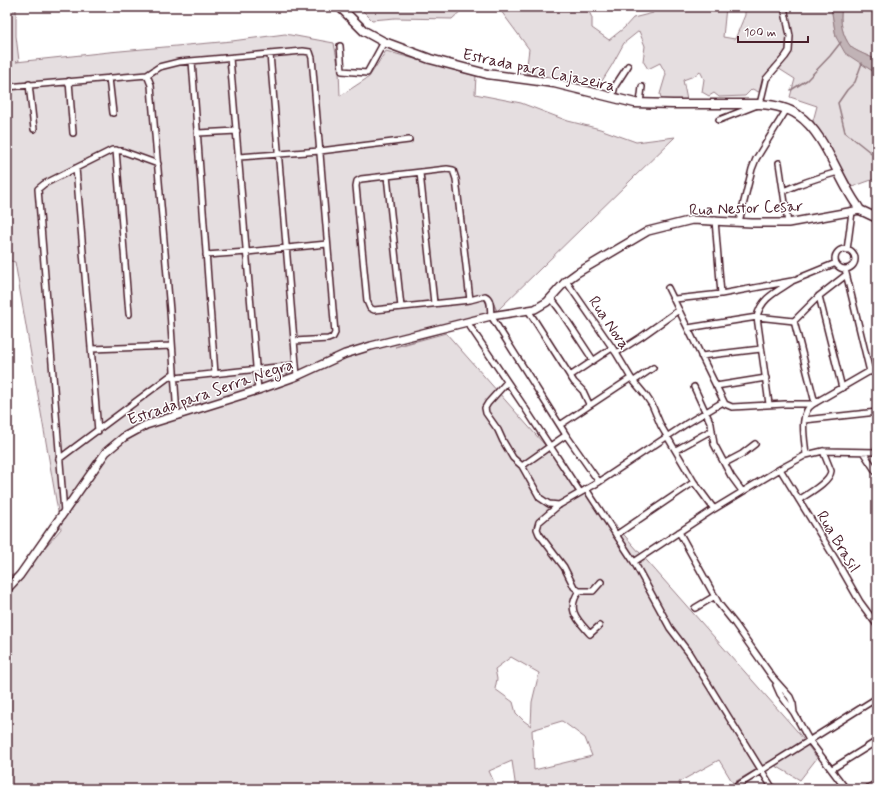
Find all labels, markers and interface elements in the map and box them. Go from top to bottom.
scale bar [738,18,808,44]
text: 100 m [744,25,776,41]
street label: Estrada para Cajazeira [461,44,617,97]
street label: Rua Nestor Cesar [689,196,804,221]
street label: Rua Nova [583,292,634,354]
street label: Estrada para Serra Negra [125,354,297,432]
street label: Rua Brasil [811,507,864,577]

